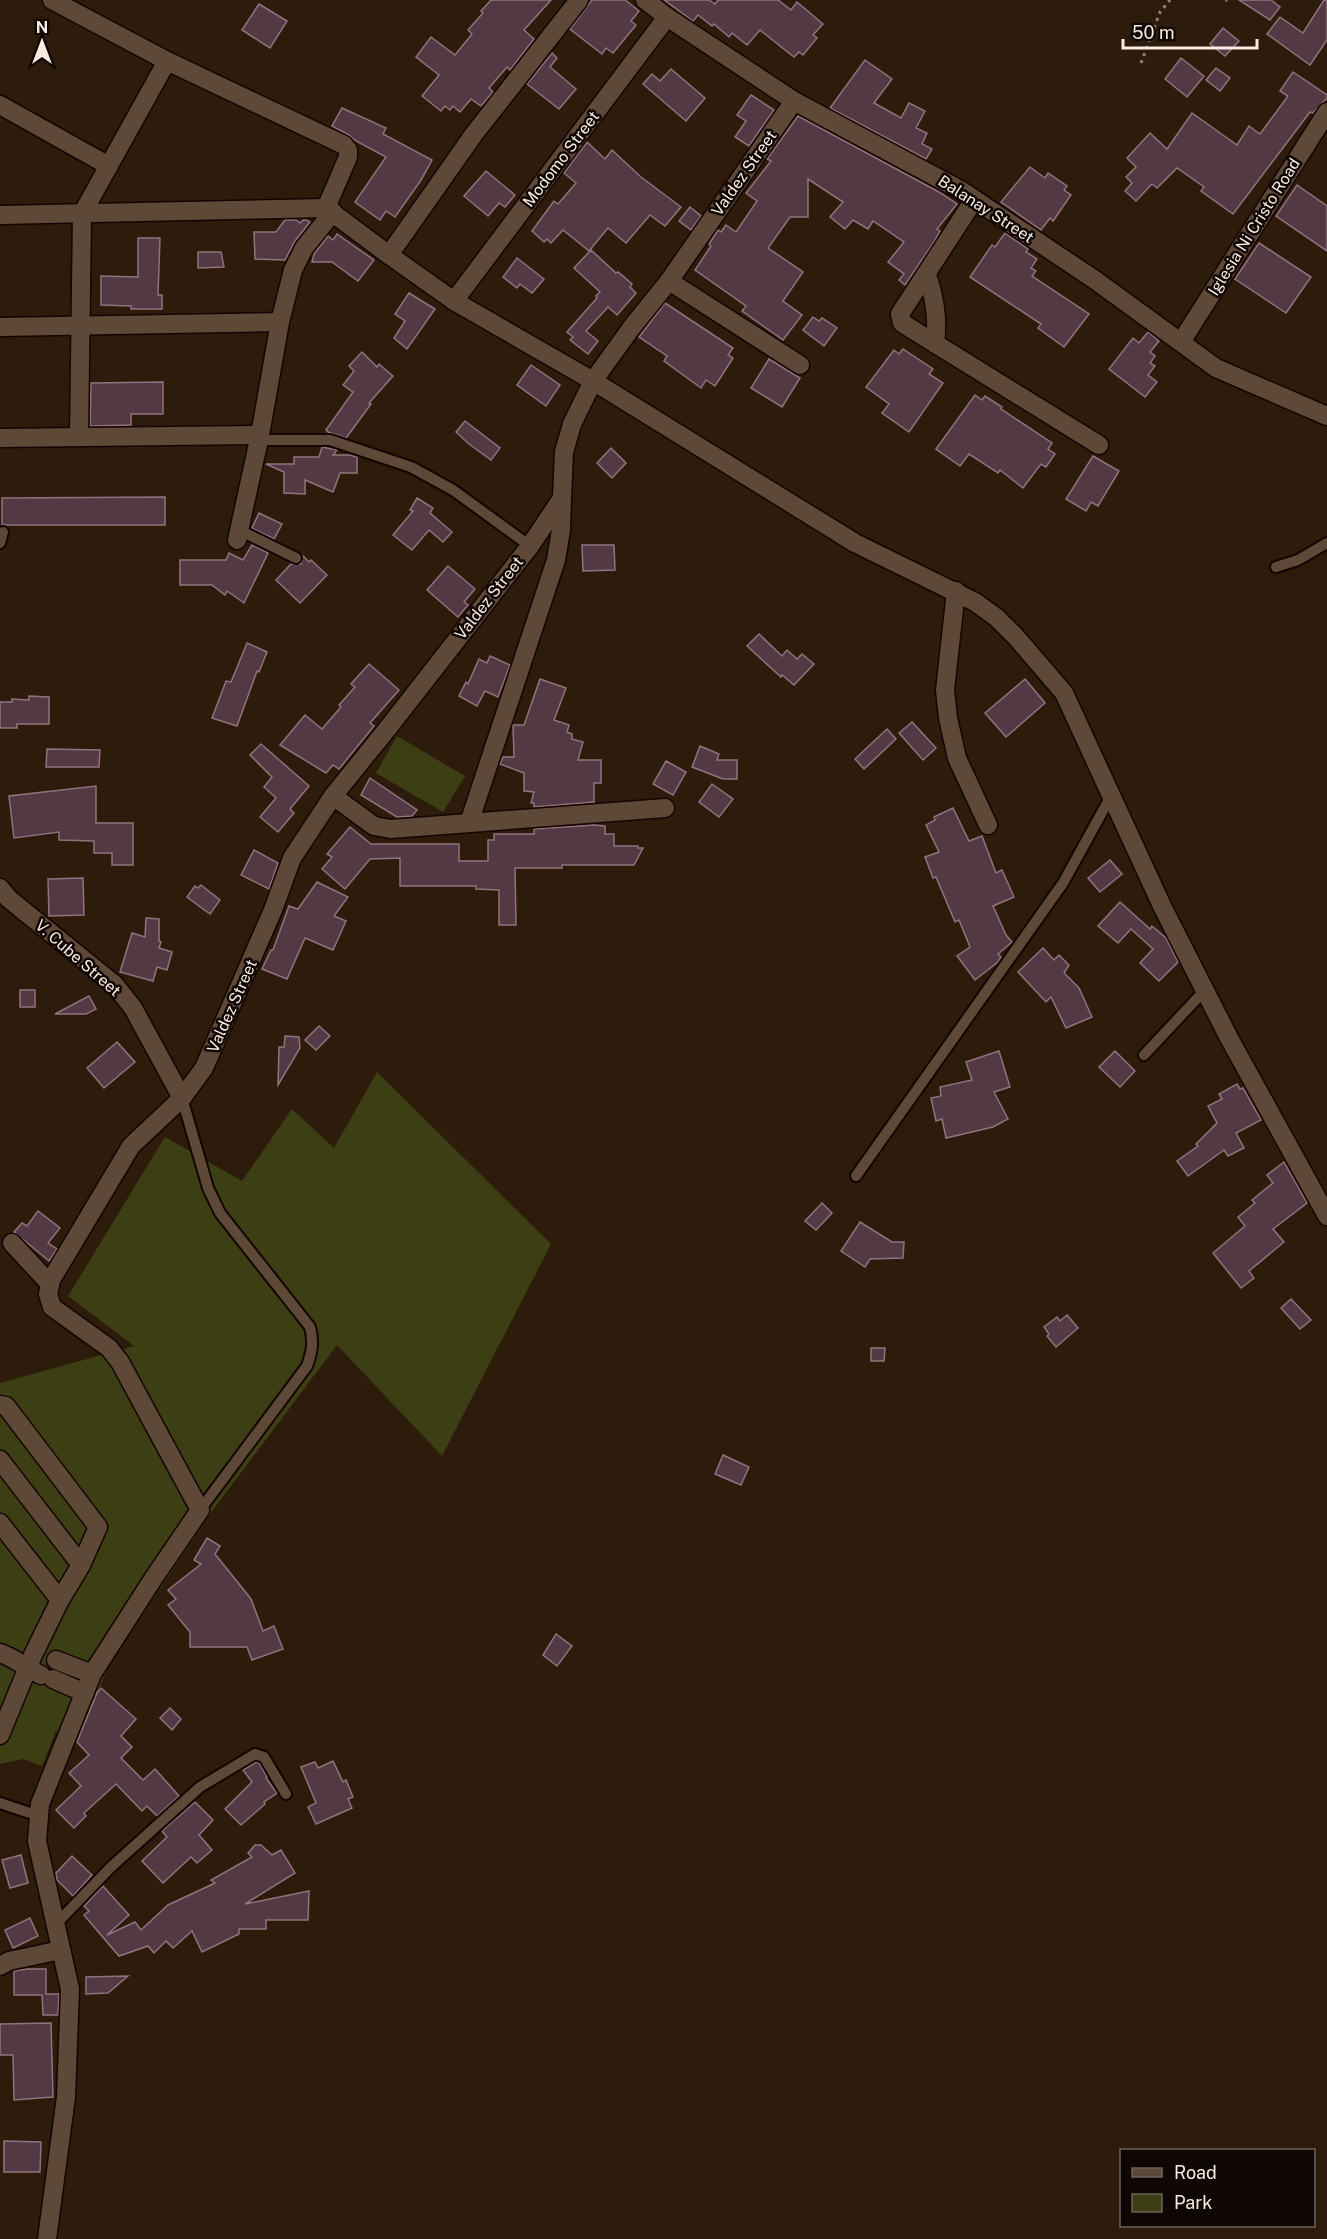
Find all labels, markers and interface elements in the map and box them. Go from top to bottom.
north arrow [12,12,72,72]
scale bar [1123,12,1256,50]
text: N [36,18,48,37]
text: 50 m [1132,22,1175,43]
street label: Modomo Street [519,107,603,211]
street label: Valdez Street [708,127,780,219]
street label: Iglesia Ni Cristo Road [1204,155,1304,299]
street label: Balanay Street [935,171,1037,247]
street label: Valdez Street [451,553,527,643]
street label: V. Cube Street [31,916,125,1000]
street label: Valdez Street [203,956,261,1056]
legend [1120,2149,1315,2227]
text: Road [1174,2162,1217,2183]
text: Park [1174,2192,1212,2213]

